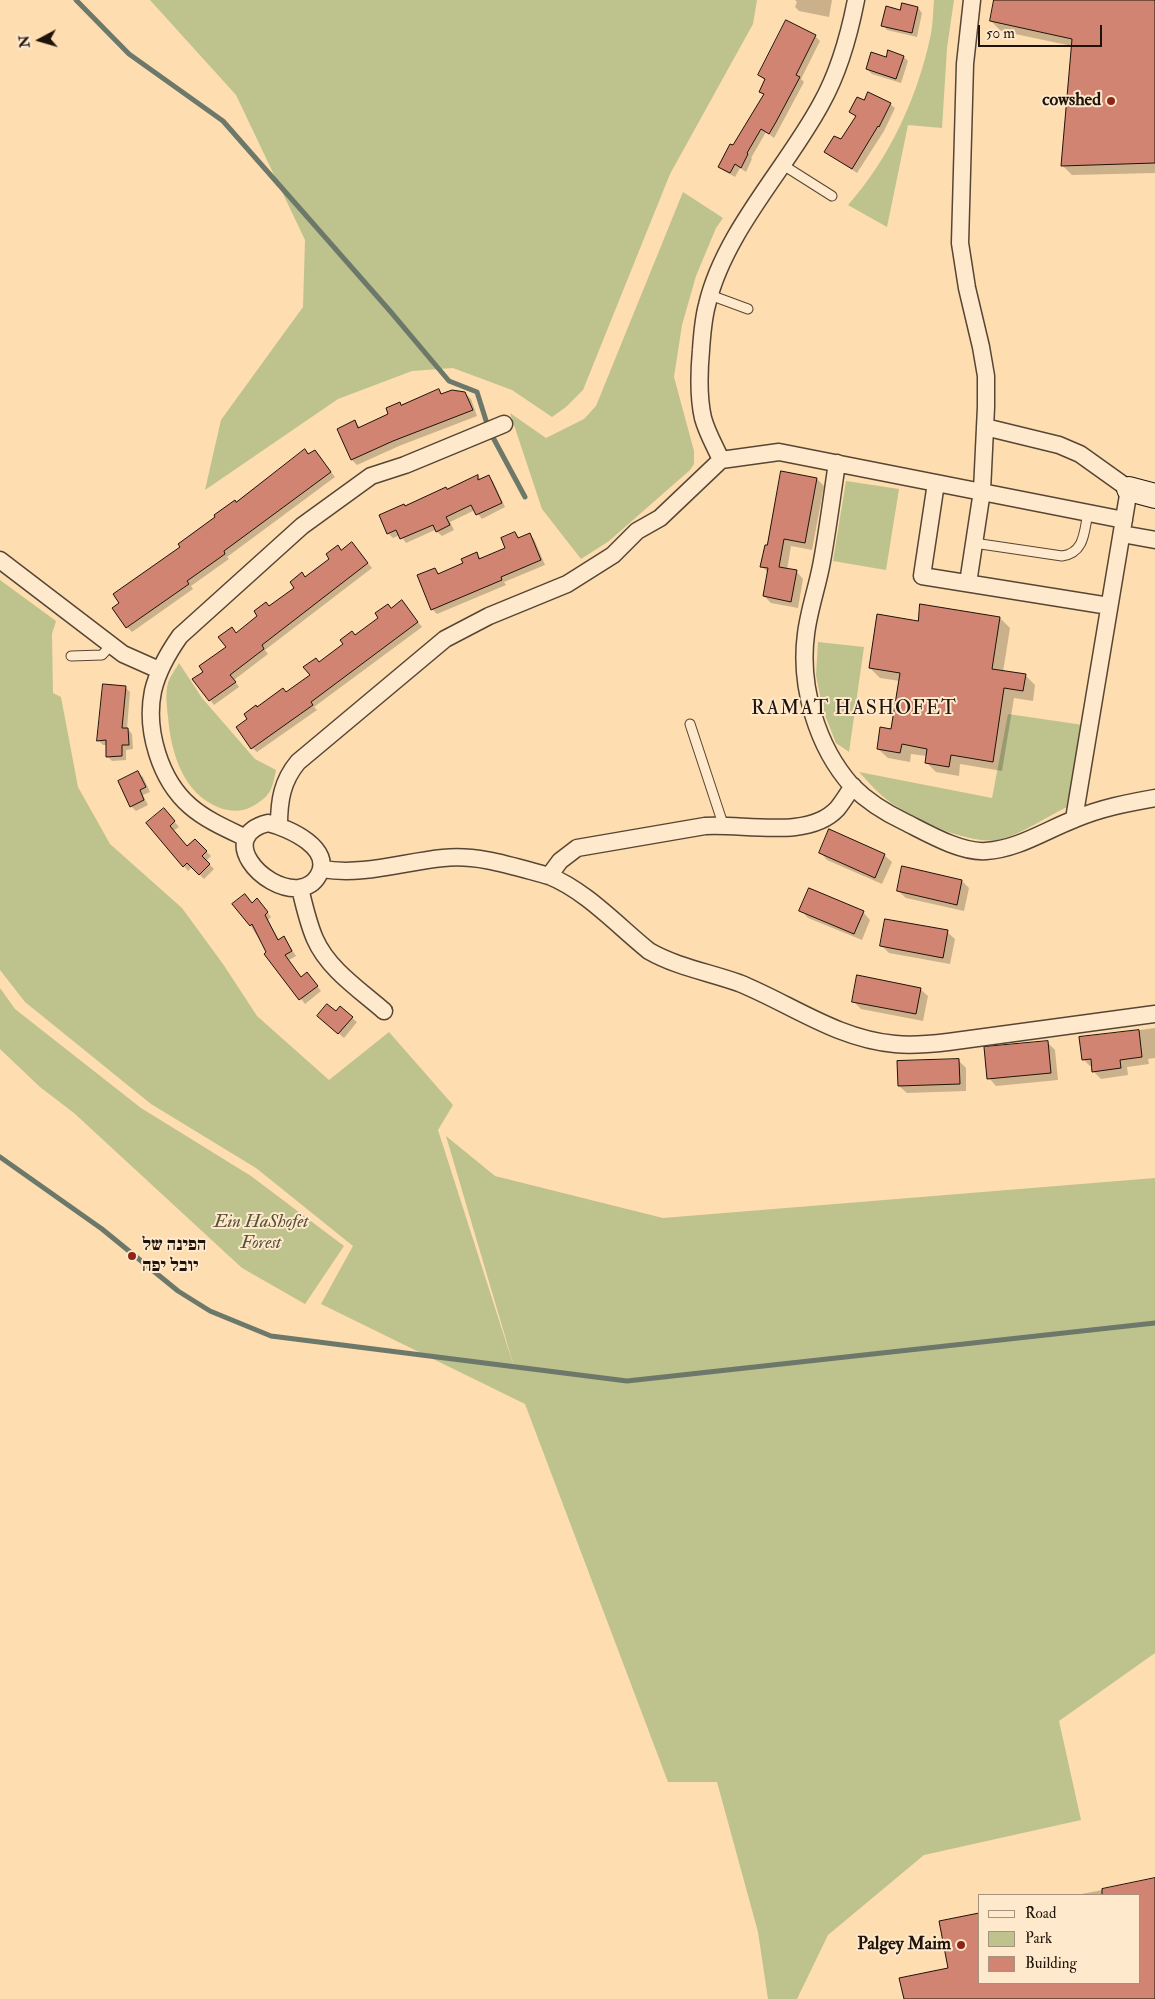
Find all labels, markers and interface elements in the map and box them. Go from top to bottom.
north arrow [15,15,65,65]
scale bar [980,15,1104,47]
text: 50 m [986,24,1015,43]
text: N [15,35,34,49]
place label: cowshed [1042,90,1101,112]
marker: cowshed [1105,95,1117,107]
district label: RAMAT HASHOFET [749,698,959,722]
park label: Ein HaShofet Forest [214,1212,308,1254]
place label: הפינה של יובל יפה [142,1235,206,1278]
marker: הפינה של יובל יפה [126,1250,138,1262]
legend [978,1894,1140,1984]
text: Road [1025,1904,1056,1923]
text: Park [1025,1929,1052,1948]
place label: Palgey Maim [857,1934,951,1956]
marker: Palgey Maim [955,1939,967,1951]
text: Building [1025,1954,1077,1973]

